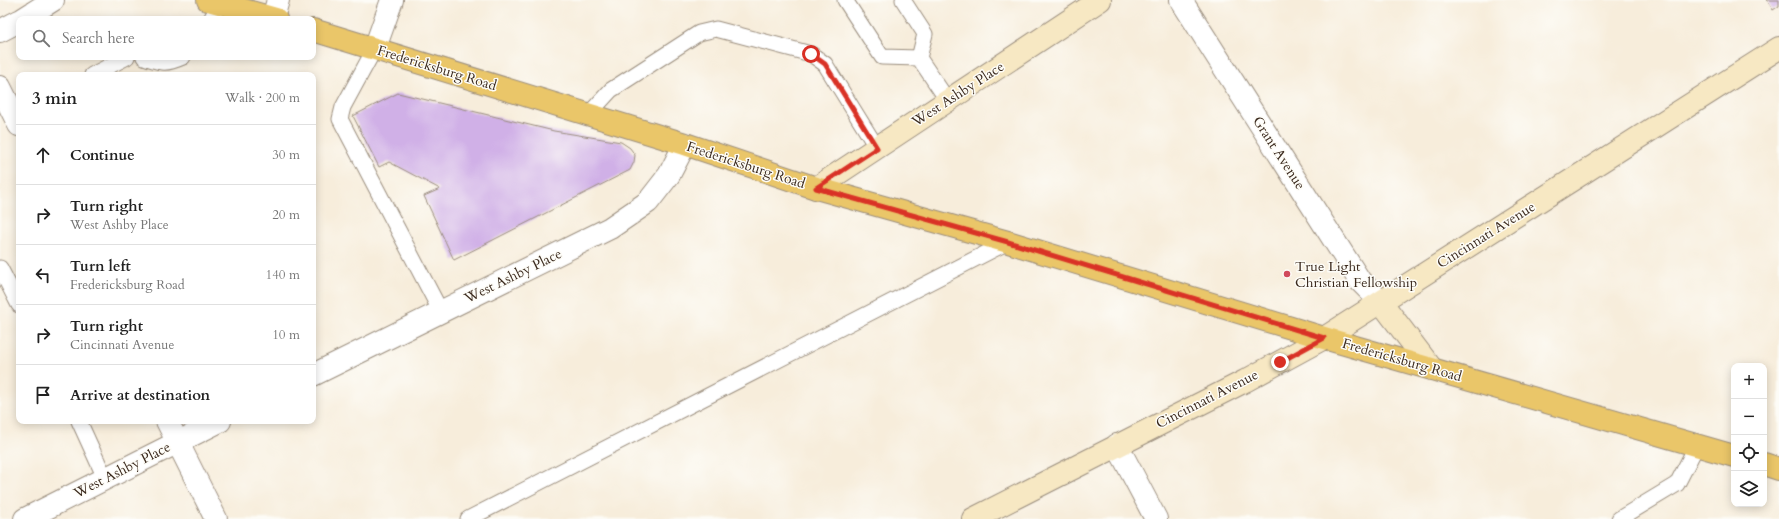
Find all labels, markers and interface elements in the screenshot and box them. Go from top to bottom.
search box [16,16,316,60]
icon: search [30,27,52,49]
text: Search here [62,28,135,48]
street label: Fredericksburg Road [375,41,499,95]
route start [802,45,820,63]
street label: West Ashby Place [907,57,1008,131]
text: 3 min [32,87,77,110]
text: Walk · 200 m [225,89,300,107]
street label: Grant Avenue [1248,113,1310,193]
street label: Fredericksburg Road [684,137,808,193]
icon: ahead [32,144,54,166]
text: Continue [70,145,135,165]
text: 30 m [272,146,300,164]
text: Turn right [70,196,143,216]
street label: Cincinnati Avenue [1433,197,1539,273]
icon: right [32,204,54,226]
text: 20 m [272,206,300,224]
text: West Ashby Place [70,216,169,234]
street label: West Ashby Place [460,244,565,308]
text: Turn left [70,256,131,276]
place label: True Light Christian Fellowship [1295,257,1417,292]
icon: left [32,264,54,286]
text: 140 m [266,266,300,284]
marker: True Light Christian Fellowship [1282,269,1292,279]
text: Fredericksburg Road [70,276,185,294]
text: Turn right [70,316,143,336]
icon: right [32,324,54,346]
text: 10 m [272,326,300,344]
street label: Fredericksburg Road [1340,334,1465,386]
text: Cincinnati Avenue [70,336,174,354]
route end [1271,353,1289,371]
map controls [1731,363,1767,507]
button: + [1731,363,1767,399]
street label: Cincinnati Avenue [1153,365,1261,433]
icon: arrive [32,384,54,406]
text: Arrive at destination [70,385,210,405]
button: − [1731,399,1767,435]
button: locate [1731,435,1767,471]
street label: West Ashby Place [69,437,174,503]
button: layers [1731,471,1767,507]

